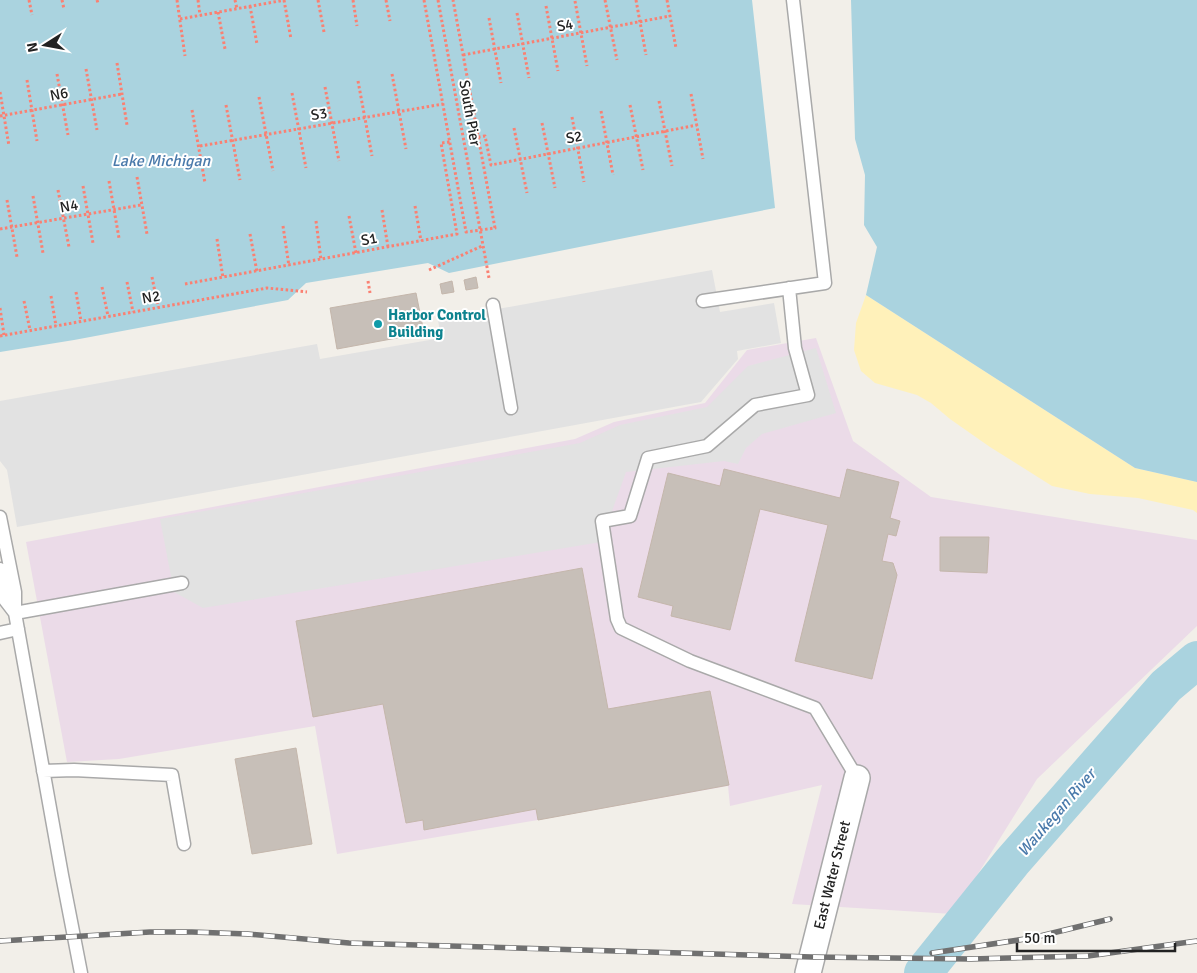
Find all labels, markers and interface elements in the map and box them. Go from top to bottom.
street label: S4 [555,15,575,35]
north arrow [20,20,70,70]
text: N [23,41,42,54]
street label: South Pier [455,79,485,148]
street label: N6 [48,83,70,105]
street label: S3 [309,104,329,124]
street label: S2 [564,127,584,147]
water label: Lake Michigan [112,151,212,171]
street label: N4 [58,196,80,216]
street label: S1 [359,229,379,249]
street label: N2 [140,287,162,307]
place label: Harbor Control Building [388,306,486,341]
marker: Harbor Control Building [372,318,384,330]
water label: Waukegan River [1013,763,1101,860]
street label: East Water Street [810,819,854,931]
scale bar [1017,920,1174,952]
text: 50 m [1024,929,1055,947]

